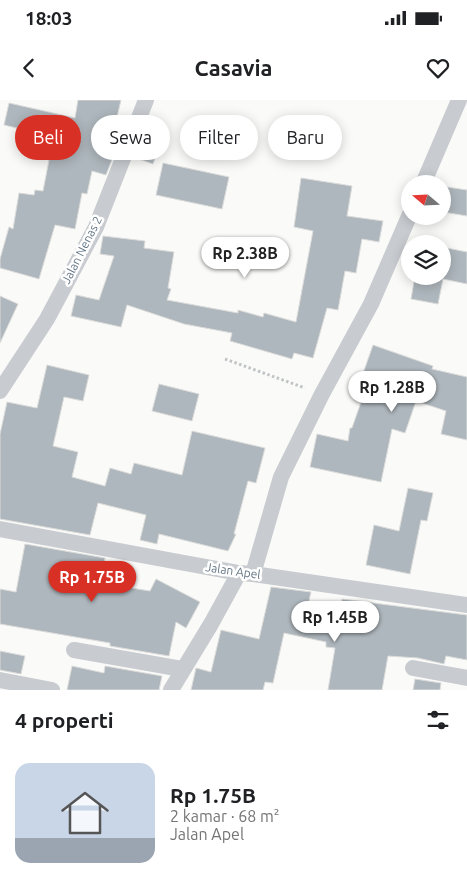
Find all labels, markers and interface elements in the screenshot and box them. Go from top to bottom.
text: 18:03 [25,7,73,29]
icon: back [15,54,43,82]
icon: heart [424,54,452,82]
text: Casavia [194,55,273,80]
chip: Beli [15,115,81,160]
chip: Sewa [91,115,170,160]
chip: Filter [180,115,258,160]
chip: Baru [268,115,342,160]
north arrow [401,175,451,225]
map controls [401,175,451,285]
street label: Jalan Nenas 2 [59,214,104,286]
button: layers [401,235,451,285]
pin: Rp 2.38B [193,236,297,279]
text: Rp 2.38B [212,244,278,262]
pin: Rp 1.28B [340,370,444,413]
text: Rp 1.28B [359,378,425,396]
pin: Rp 1.75B [40,560,144,603]
street label: Jalan Apel [205,560,262,581]
text: Rp 1.75B [59,568,125,586]
pin: Rp 1.45B [283,600,387,643]
text: Rp 1.45B [302,608,368,626]
icon: filters [424,706,452,734]
text: 4 properti [15,708,114,732]
icon: home [55,783,115,843]
text: Rp 1.75B [170,783,256,807]
text: 2 kamar · 68 m² [170,807,280,825]
text: Jalan Apel [170,825,244,843]

